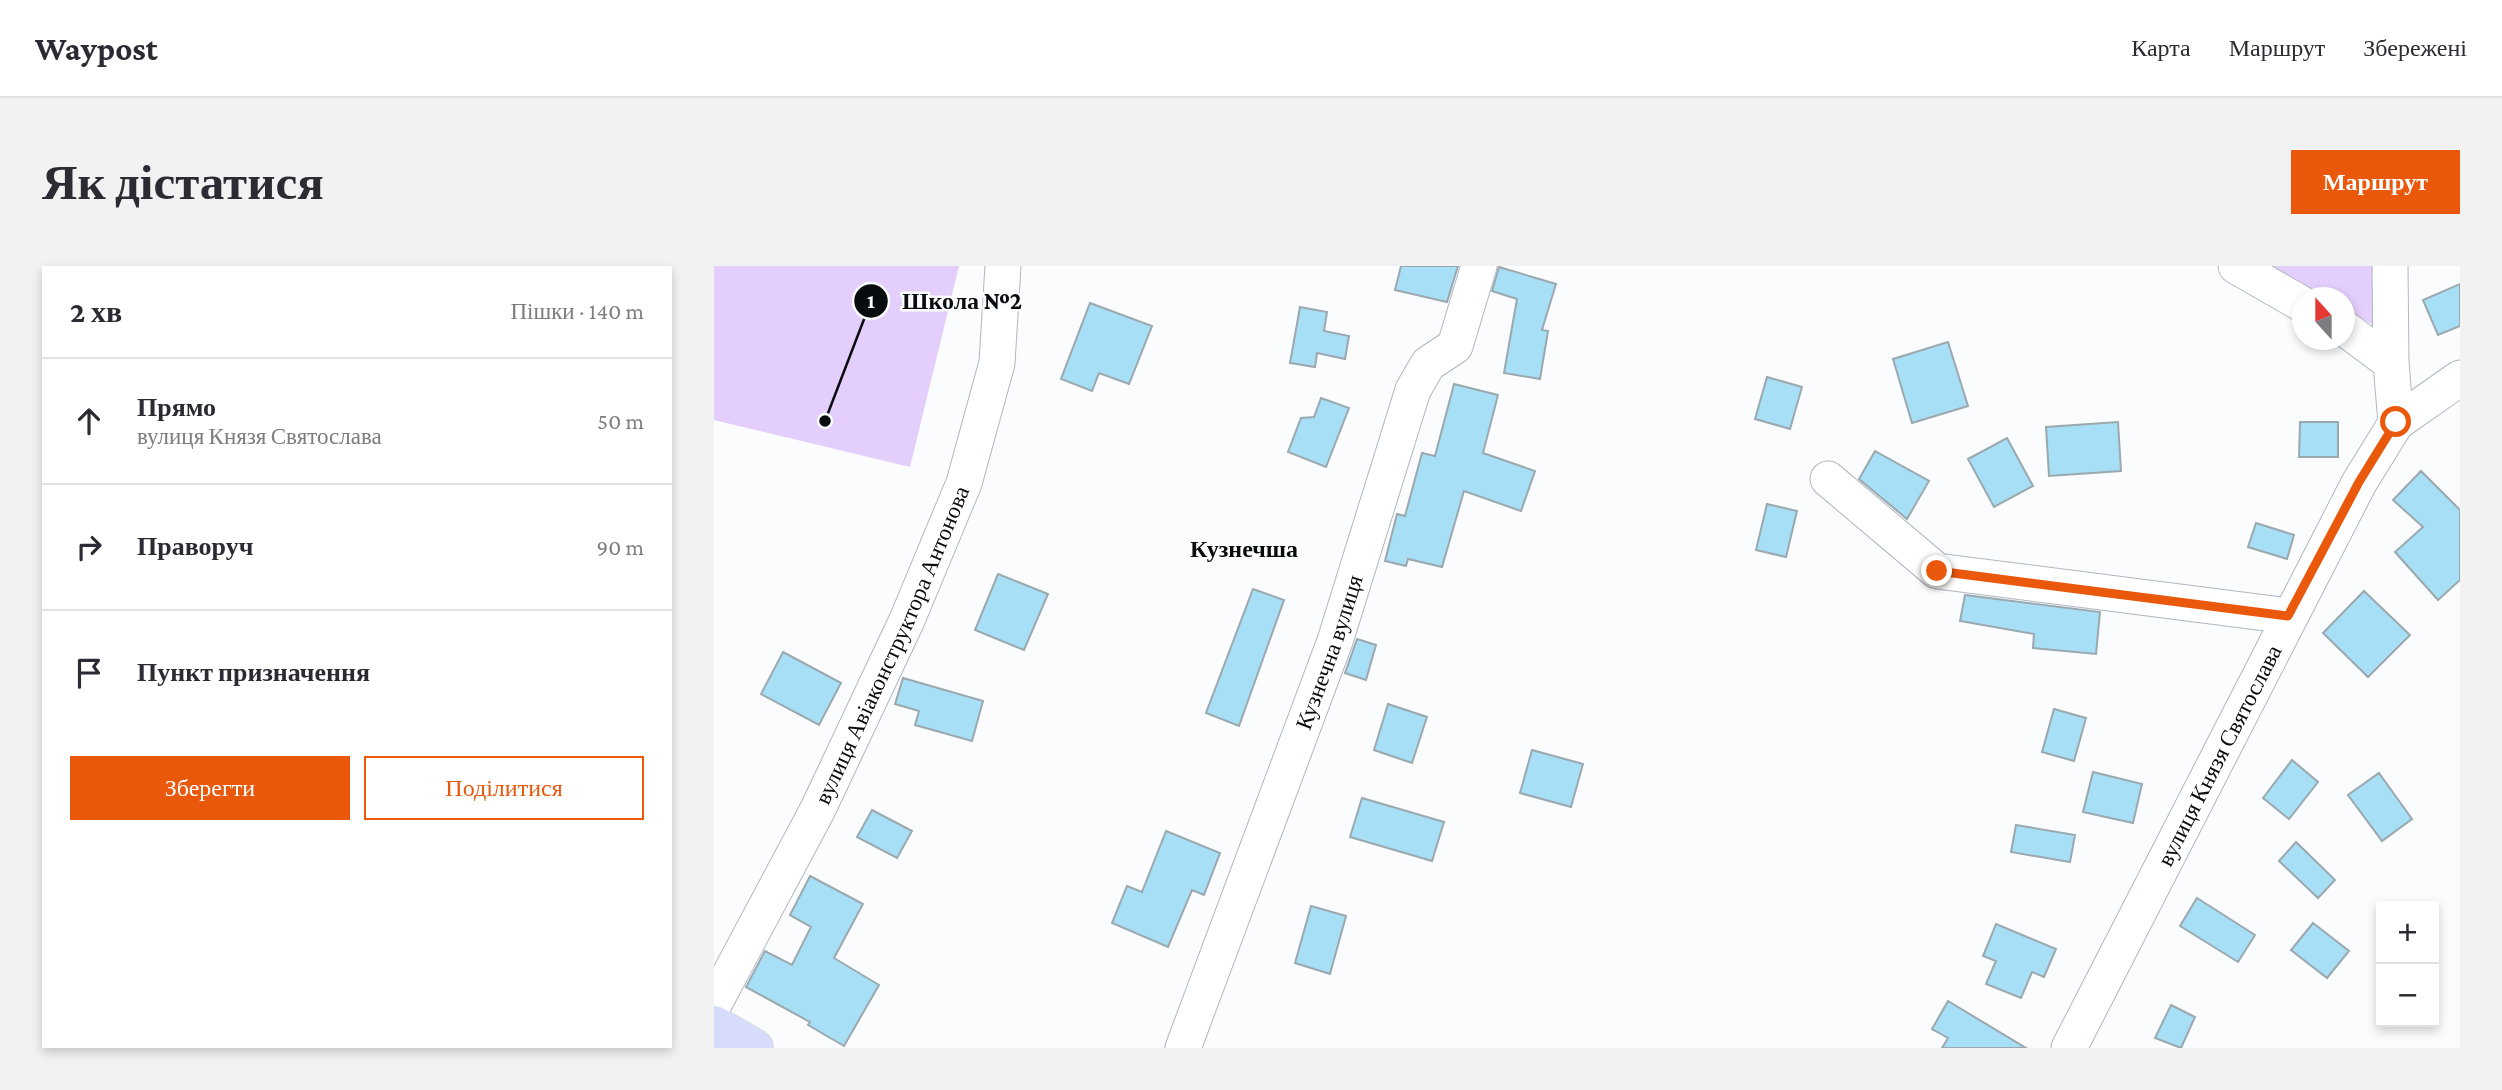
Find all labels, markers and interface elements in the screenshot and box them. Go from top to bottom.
text: Waypost [35,30,158,67]
text: Карта [2131,34,2191,61]
text: Маршрут [2229,34,2325,61]
text: Збережені [2363,34,2467,61]
button: Маршрут [2291,150,2460,214]
text: Як дістатися [42,155,324,210]
callout: Школа №2 [853,278,1036,323]
text: Школа №2 [902,287,1022,314]
north arrow [2292,287,2355,350]
text: 1 [867,289,875,313]
text: 2 хв [70,295,122,328]
text: Пішки · 140 m [510,298,644,324]
text: Прямо [137,393,216,422]
icon: ahead [70,402,108,440]
route start [2380,406,2411,437]
text: 50 m [597,408,644,434]
text: вулиця Князя Святослава [137,423,382,449]
street label: вулиця Авіаконструктора Антонова [809,482,974,808]
icon: right [70,528,108,566]
text: Праворуч [137,532,253,561]
text: 90 m [597,534,644,560]
district label: Кузнечша [1190,535,1298,562]
route end [1921,555,1952,586]
street label: Кузнечна вулиця [1290,571,1368,733]
street label: вулиця Князя Святослава [2152,640,2287,870]
icon: arrive [70,654,108,692]
text: Пункт призначення [137,658,370,687]
button: Зберегти [70,756,350,820]
button: Поділитися [364,756,644,820]
map controls [2376,901,2439,1027]
button: + [2376,901,2439,964]
button: − [2376,964,2439,1027]

